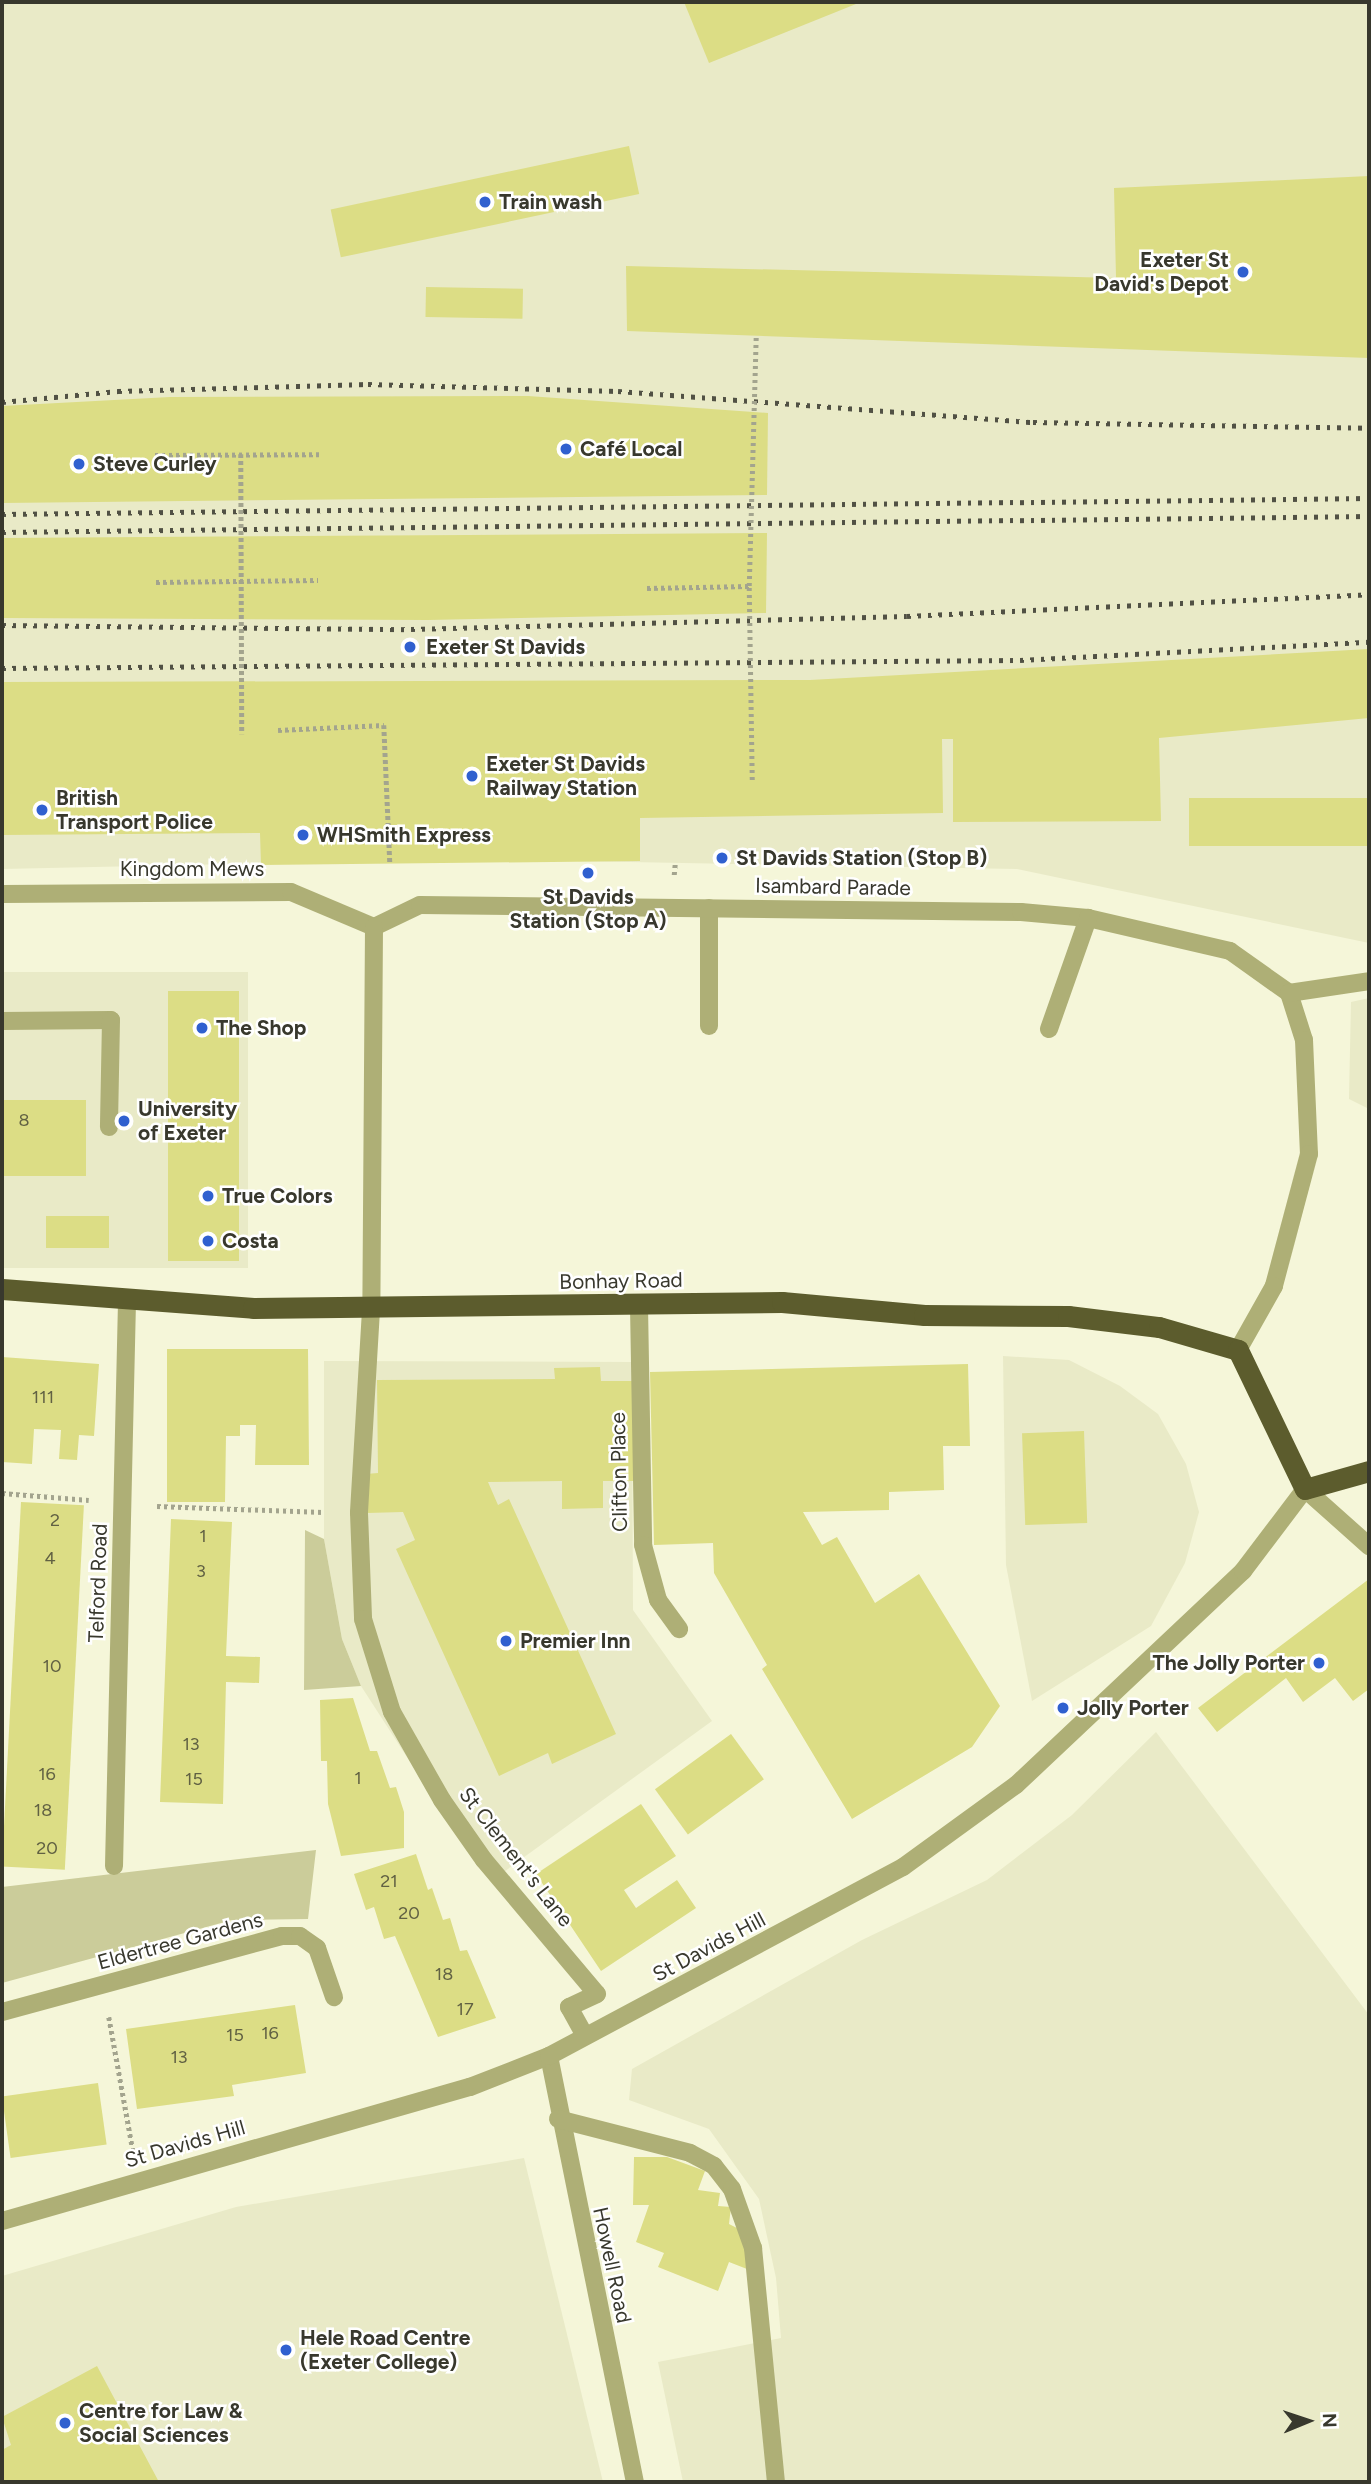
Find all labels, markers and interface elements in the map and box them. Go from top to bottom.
place label: Train wash [499,189,602,215]
marker: Train wash [477,194,493,210]
place label: Exeter St David's Depot [1094,247,1229,297]
marker: Exeter St David's Depot [1235,264,1251,280]
place label: Café Local [580,436,682,462]
marker: Café Local [558,441,574,457]
place label: Steve Curley [93,451,217,477]
marker: Steve Curley [71,456,87,472]
place label: Exeter St Davids [426,634,585,660]
marker: Exeter St Davids [400,637,420,657]
place label: Exeter St Davids Railway Station [486,751,645,801]
marker: Exeter St Davids Railway Station [464,768,480,784]
place label: British Transport Police [56,785,213,835]
marker: British Transport Police [34,802,50,818]
place label: WHSmith Express [317,822,491,848]
marker: WHSmith Express [295,827,311,843]
place label: St Davids Station (Stop B) [736,845,987,871]
marker: St Davids Station (Stop B) [714,850,730,866]
street label: Kingdom Mews [120,856,264,882]
marker: St Davids Station (Stop A) [580,865,596,881]
street label: Isambard Parade [755,873,911,901]
place label: St Davids Station (Stop A) [509,884,667,934]
place label: The Shop [216,1015,306,1041]
marker: The Shop [194,1020,210,1036]
place label: University of Exeter [138,1096,237,1146]
house number: 8 [18,1109,30,1131]
marker: University of Exeter [116,1113,132,1129]
place label: True Colors [222,1183,333,1209]
marker: True Colors [200,1188,216,1204]
place label: Costa [222,1228,279,1254]
marker: Costa [200,1233,216,1249]
street label: Bonhay Road [559,1267,683,1295]
house number: 111 [32,1386,54,1408]
street label: Clifton Place [605,1412,633,1532]
house number: 2 [50,1509,60,1531]
street label: Telford Road [83,1523,113,1643]
house number: 1 [199,1525,207,1547]
house number: 4 [44,1547,56,1569]
house number: 3 [196,1560,206,1582]
place label: Premier Inn [520,1628,631,1654]
marker: Premier Inn [498,1633,514,1649]
place label: The Jolly Porter [1152,1650,1305,1676]
house number: 10 [43,1655,61,1677]
marker: The Jolly Porter [1311,1655,1327,1671]
place label: Jolly Porter [1077,1695,1189,1721]
marker: Jolly Porter [1055,1700,1071,1716]
house number: 13 [182,1733,200,1755]
house number: 16 [38,1763,56,1785]
house number: 1 [354,1767,362,1789]
house number: 15 [185,1768,203,1790]
street label: St Clement's Lane [454,1782,578,1932]
house number: 18 [34,1799,52,1821]
house number: 20 [36,1837,58,1859]
house number: 21 [380,1870,398,1892]
house number: 20 [398,1902,420,1924]
street label: Eldertree Gardens [95,1907,265,1975]
street label: St Davids Hill [648,1907,770,1987]
house number: 18 [435,1963,453,1985]
house number: 17 [456,1998,474,2020]
house number: 16 [261,2022,279,2044]
house number: 15 [226,2024,244,2046]
house number: 13 [170,2046,188,2068]
street label: St Davids Hill [122,2115,248,2173]
street label: Howell Road [587,2205,637,2325]
place label: Hele Road Centre (Exeter College) [300,2325,470,2375]
marker: Hele Road Centre (Exeter College) [278,2342,294,2358]
north arrow [1273,2386,1343,2456]
place label: Centre for Law & Social Sciences [79,2398,242,2448]
text: N [1318,2413,1341,2428]
marker: Centre for Law & Social Sciences [57,2415,73,2431]

